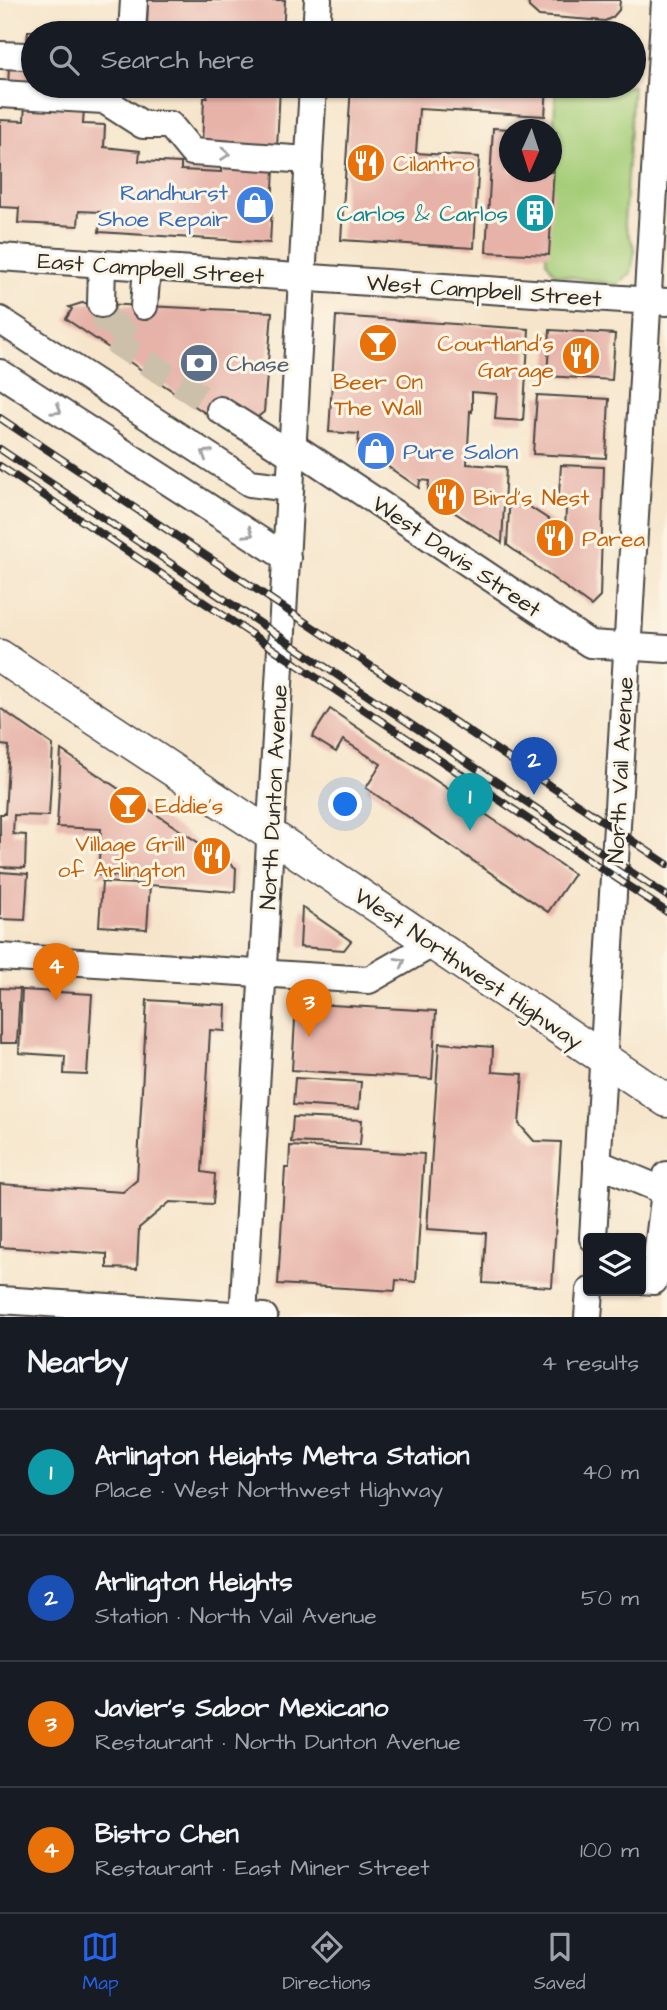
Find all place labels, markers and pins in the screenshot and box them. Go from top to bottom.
restaurant icon: Cilantro [345,142,387,184]
place label: Cilantro [393,148,475,180]
place label: Randhurst Shoe Repair [98,177,229,235]
shop icon: Randhurst Shoe Repair [234,184,276,226]
building icon: Carlos & Carlos [514,192,556,234]
place label: Carlos & Carlos [337,198,508,230]
bar icon: Beer On The Wall [357,322,399,364]
place label: Courtland's Garage [437,328,554,387]
restaurant icon: Courtland's Garage [560,335,602,377]
bank icon: Chase [178,342,220,384]
place label: Chase [226,348,289,380]
place label: Beer On The Wall [333,366,423,424]
shop icon: Pure Salon [355,430,397,472]
place label: Pure Salon [403,436,518,468]
restaurant icon: Bird's Nest [425,476,467,518]
place label: Bird's Nest [473,482,590,514]
restaurant icon: Parea [534,517,576,559]
place label: Parea [582,523,646,555]
pin: 2 [511,737,557,795]
pin: 1 [447,773,493,831]
bar icon: Eddie's [107,784,149,826]
place label: Eddie's [155,790,223,822]
place label: Village Grill of Arlington [58,828,185,887]
restaurant icon: Village Grill of Arlington [191,835,233,877]
pin: 4 [33,943,79,1001]
pin: 3 [286,979,332,1037]

